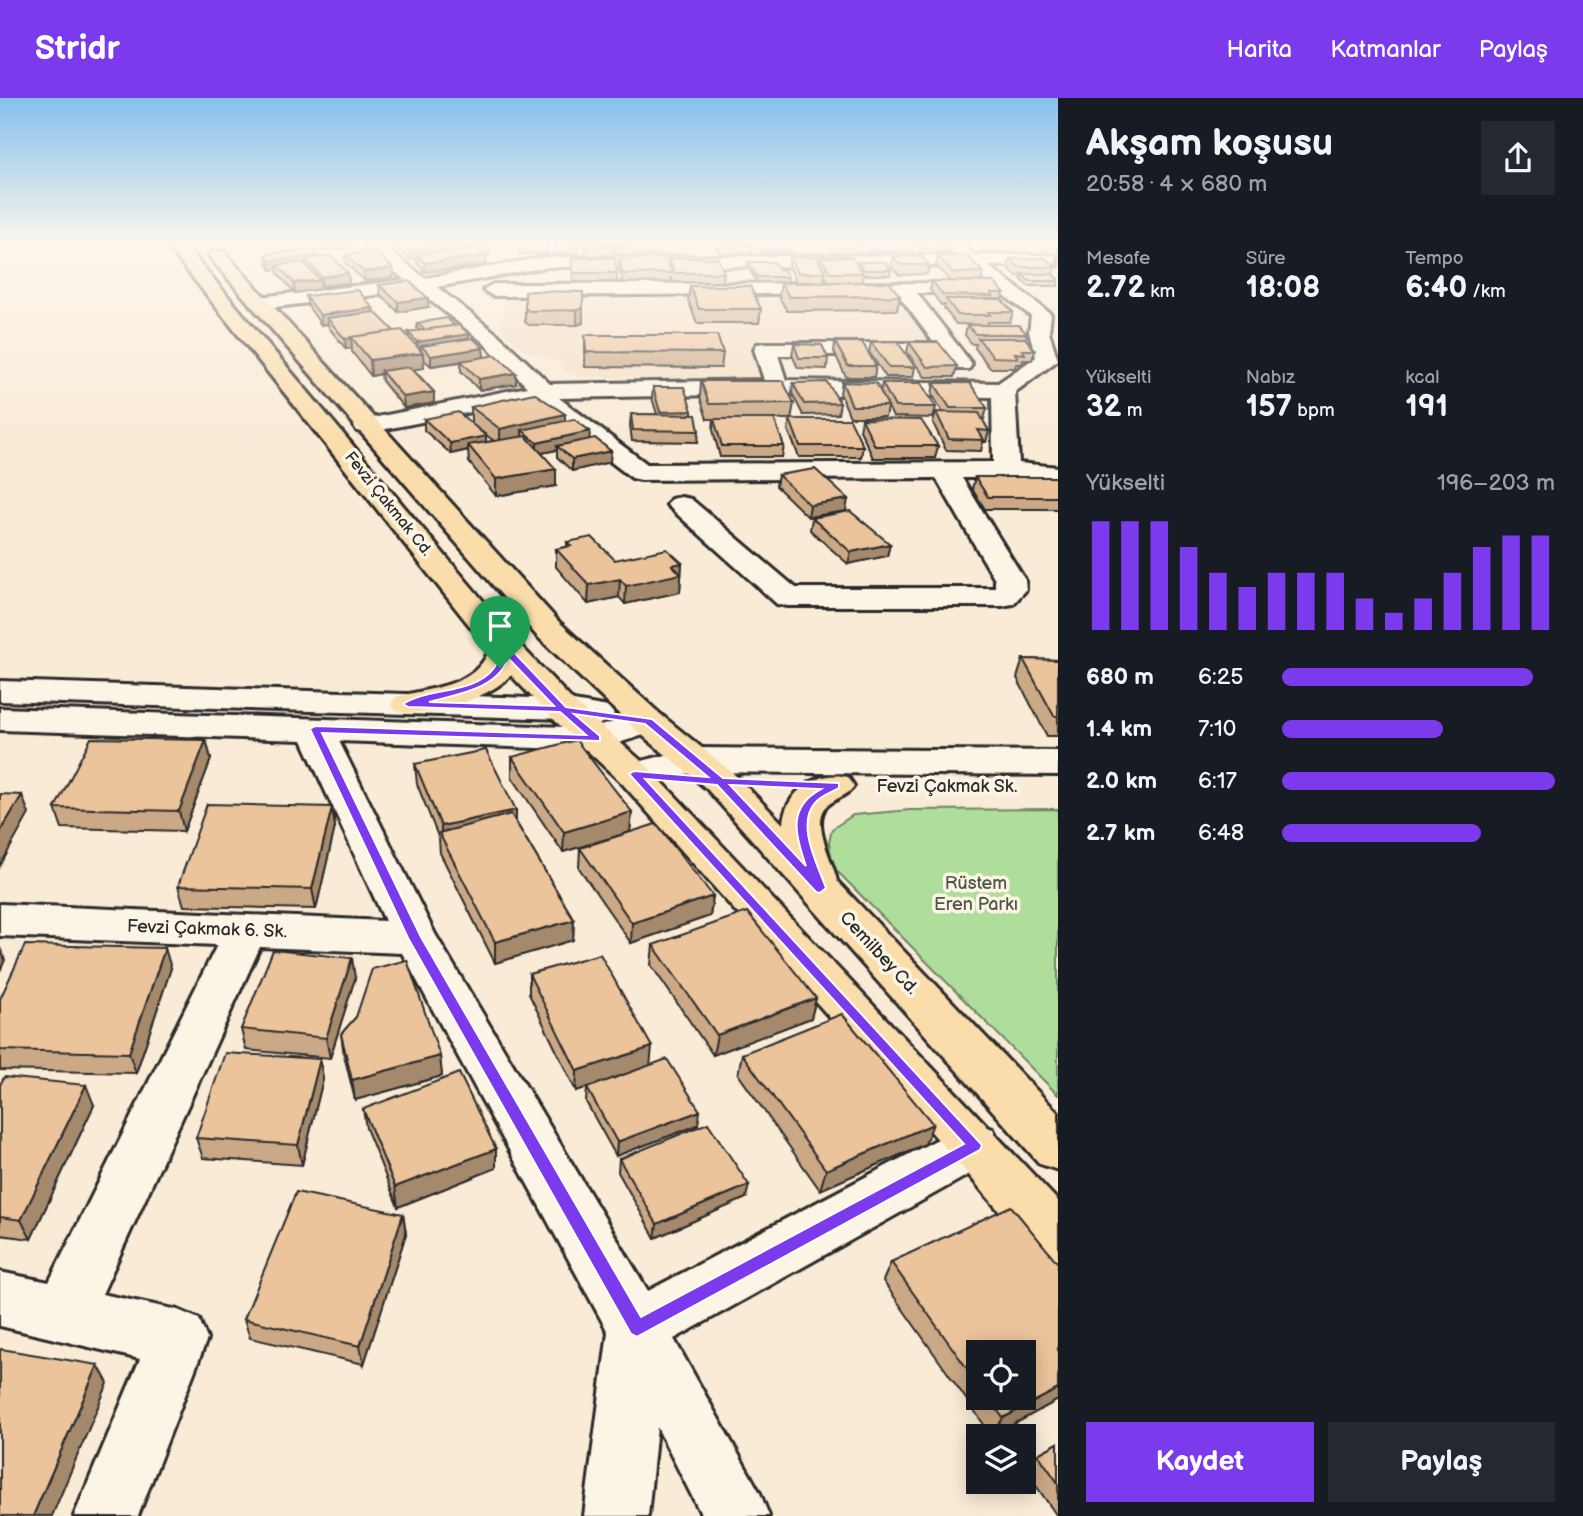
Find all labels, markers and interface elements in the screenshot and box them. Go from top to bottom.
text: Stridr [35,29,120,69]
text: Harita [1226,35,1292,64]
text: Katmanlar [1330,35,1441,64]
text: Paylaş [1479,35,1548,64]
text: Akşam koşusu [1086,121,1333,166]
button: share [1481,121,1555,195]
text: 20:58 · 4 × 680 m [1086,170,1267,198]
text: Mesafe [1086,247,1150,270]
text: Süre [1246,247,1286,270]
text: Tempo [1405,247,1464,270]
text: 2.72 [1086,270,1145,306]
text: 18:08 [1246,270,1320,306]
text: 6:40 [1405,270,1467,306]
text: km [1145,280,1175,303]
text: /km [1467,280,1506,303]
text: Yükselti [1086,366,1151,389]
text: Nabız [1246,366,1295,389]
text: kcal [1405,366,1439,389]
text: 32 [1086,389,1122,425]
text: 157 [1246,389,1292,425]
text: 191 [1405,389,1448,425]
text: m [1122,399,1142,422]
text: bpm [1292,399,1335,422]
street label: Fevzi Çakmak Cd. [340,448,436,560]
text: Yükselti [1086,469,1165,497]
text: 196–203 m [1437,469,1555,497]
pin [470,596,530,668]
icon: arrive [481,607,519,645]
text: 680 m [1086,663,1154,691]
text: 6:25 [1198,663,1243,691]
text: 1.4 km [1086,715,1152,743]
text: 7:10 [1198,715,1236,743]
text: 2.0 km [1086,767,1157,795]
text: 6:17 [1198,767,1237,795]
street label: Fevzi Çakmak Sk. [877,776,1017,797]
text: 2.7 km [1086,819,1155,847]
text: 6:48 [1198,819,1244,847]
park label: Rüstem Eren Parkı [934,873,1018,915]
street label: Cemilbey Cd. [835,907,923,999]
street label: Fevzi Çakmak 6. Sk. [127,916,287,942]
map controls [966,1340,1036,1494]
button: locate [966,1340,1036,1410]
button: Kaydet [1086,1422,1314,1502]
button: Paylaş [1328,1422,1555,1502]
button: layers [966,1424,1036,1494]

